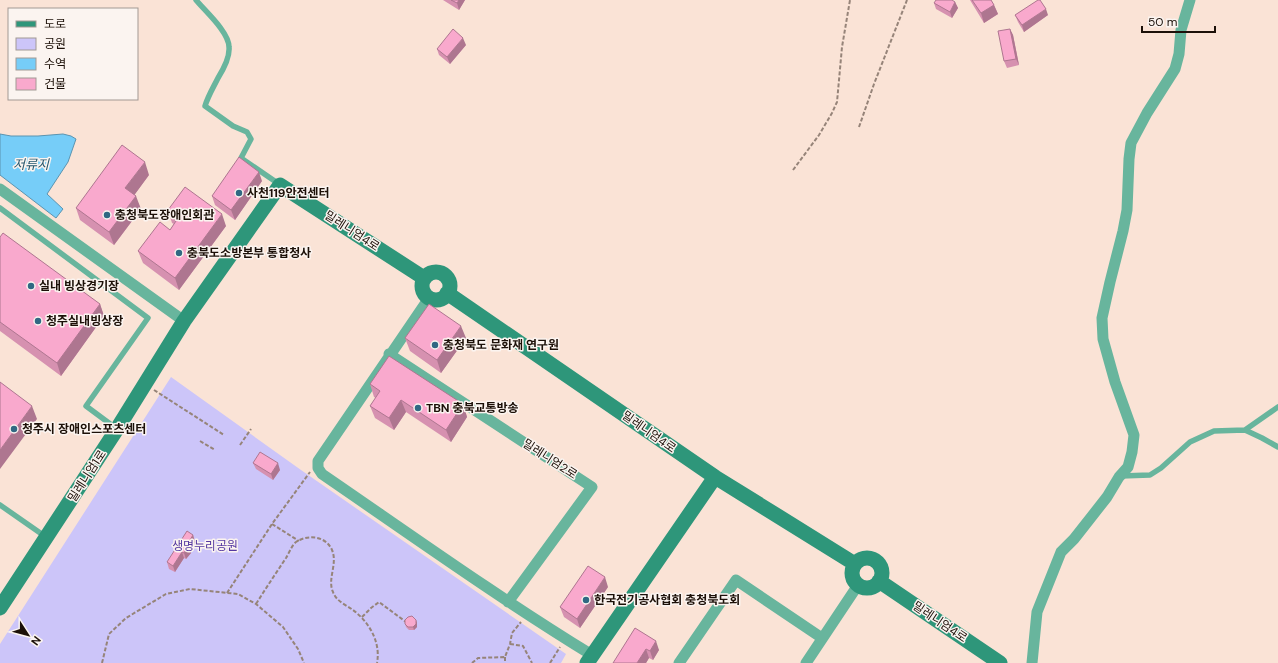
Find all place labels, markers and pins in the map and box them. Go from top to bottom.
place label: 사천119안전센터 [247,185,330,201]
marker: 사천119안전센터 [234,188,244,198]
place label: 충청북도장애인회관 [115,207,214,223]
marker: 충청북도장애인회관 [102,210,112,220]
place label: 충북도소방본부 통합청사 [187,245,311,261]
marker: 충북도소방본부 통합청사 [174,248,184,258]
place label: 실내 빙상경기장 [39,278,119,294]
marker: 실내 빙상경기장 [26,281,36,291]
place label: 청주실내빙상장 [46,313,123,329]
marker: 청주실내빙상장 [33,316,43,326]
place label: 충청북도 문화재 연구원 [443,337,559,353]
marker: 충청북도 문화재 연구원 [430,340,440,350]
place label: TBN 충북교통방송 [426,400,519,416]
marker: TBN 충북교통방송 [413,403,423,413]
place label: 청주시 장애인스포츠센터 [22,421,146,437]
marker: 청주시 장애인스포츠센터 [9,424,19,434]
place label: 한국전기공사협회 충청북도회 [594,592,740,608]
marker: 한국전기공사협회 충청북도회 [581,595,591,605]

